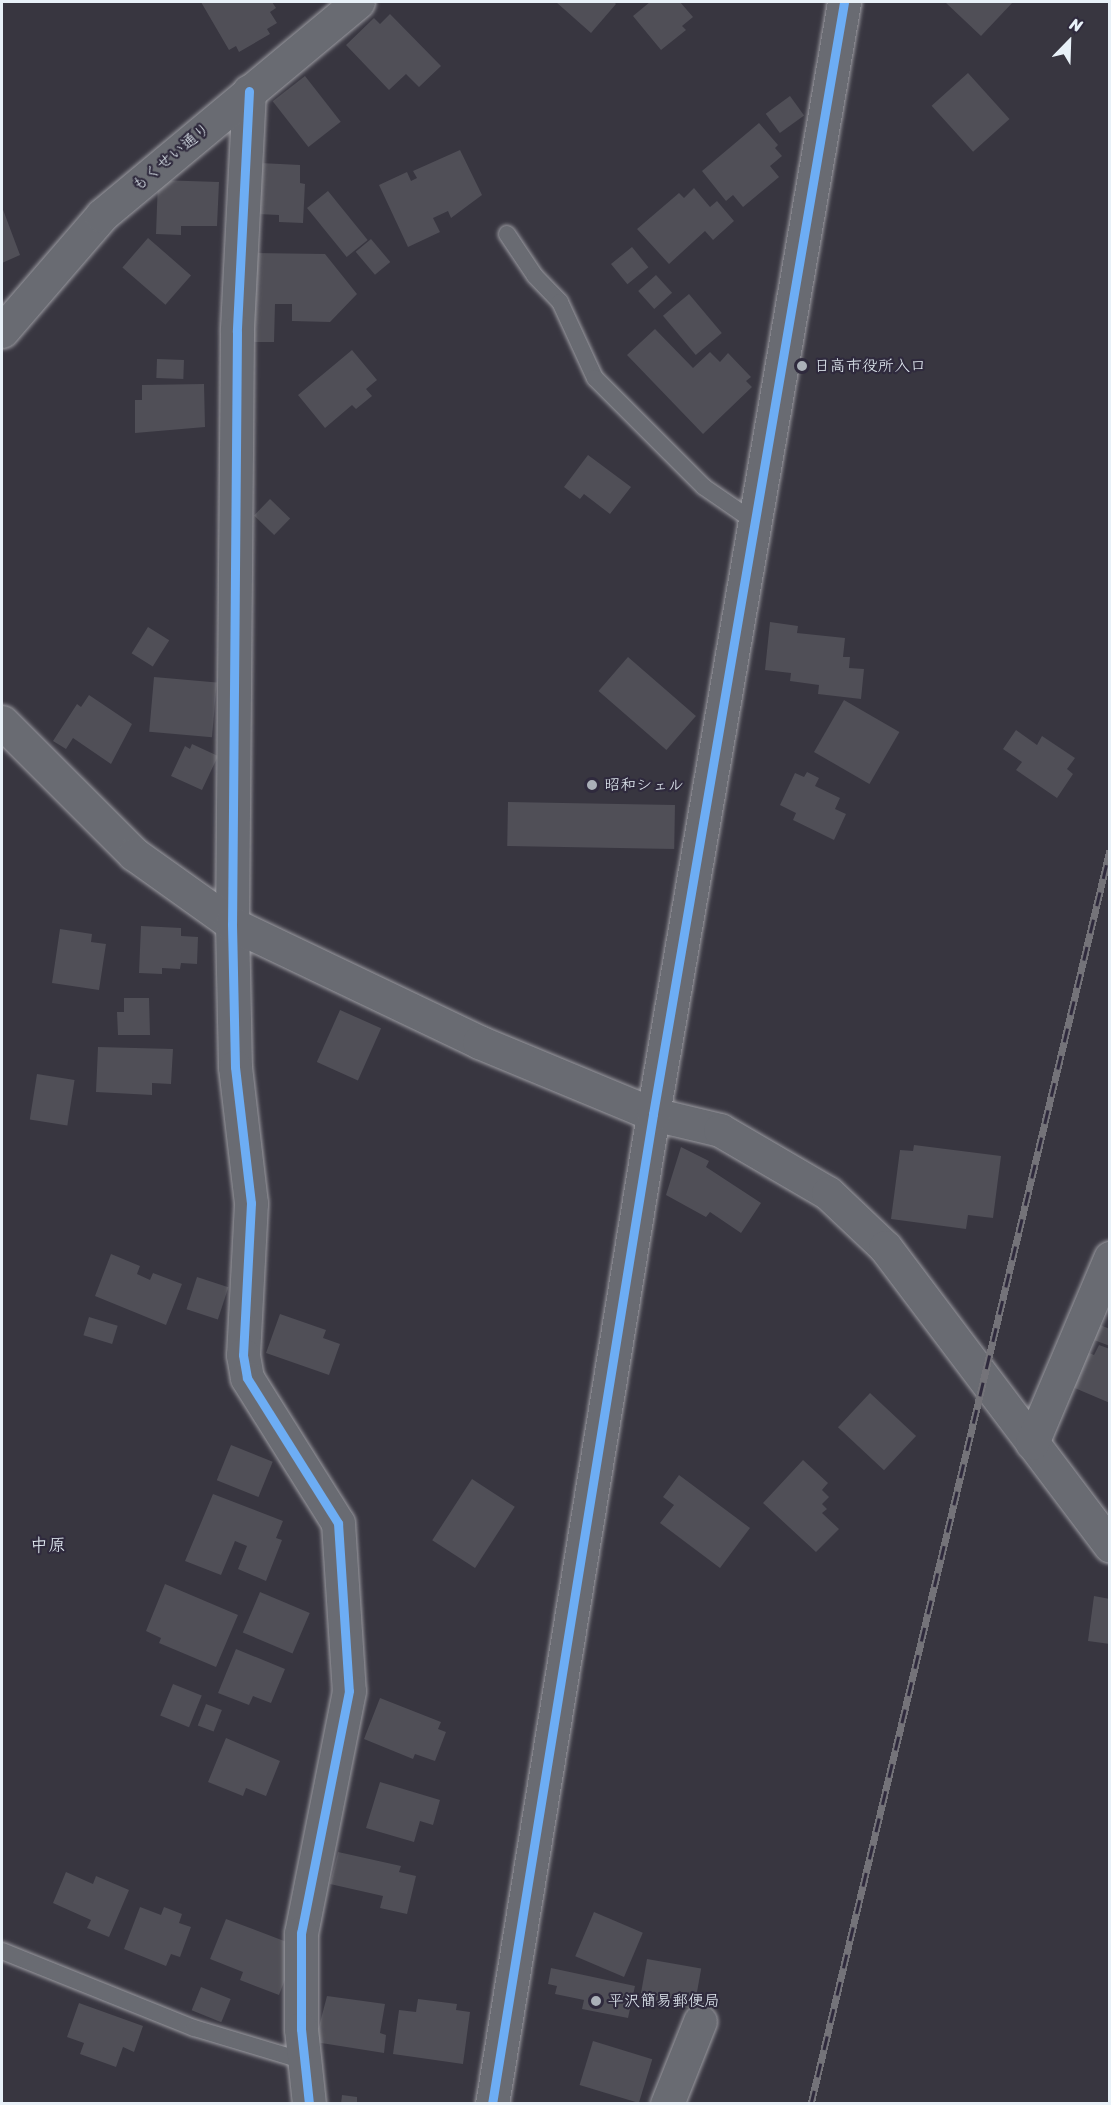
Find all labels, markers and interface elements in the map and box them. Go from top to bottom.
text: N [1065,9,1087,40]
north arrow [1039,12,1099,72]
street label: もくせい通り [128,119,214,195]
place label: 日高市役所入口 [814,356,926,376]
marker: 日高市役所入口 [795,359,809,373]
place label: 昭和シェル [604,775,684,795]
marker: 昭和シェル [585,778,599,792]
district label: 中原 [30,1534,66,1556]
place label: 平沢簡易郵便局 [608,1991,720,2011]
marker: 平沢簡易郵便局 [589,1994,603,2008]

